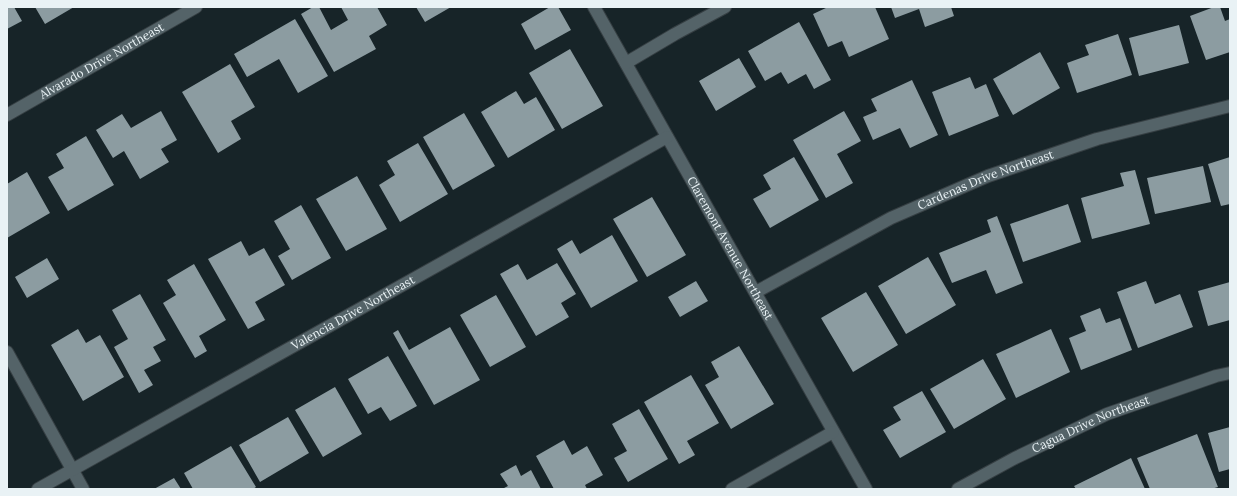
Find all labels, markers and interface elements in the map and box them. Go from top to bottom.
street label: Alvarado Drive Northeast [36,19,167,102]
street label: Cardenas Drive Northeast [915,146,1056,213]
street label: Claremont Avenue Northeast [684,174,777,323]
street label: Valencia Drive Northeast [287,272,418,353]
street label: Cagua Drive Northeast [1029,392,1152,456]

